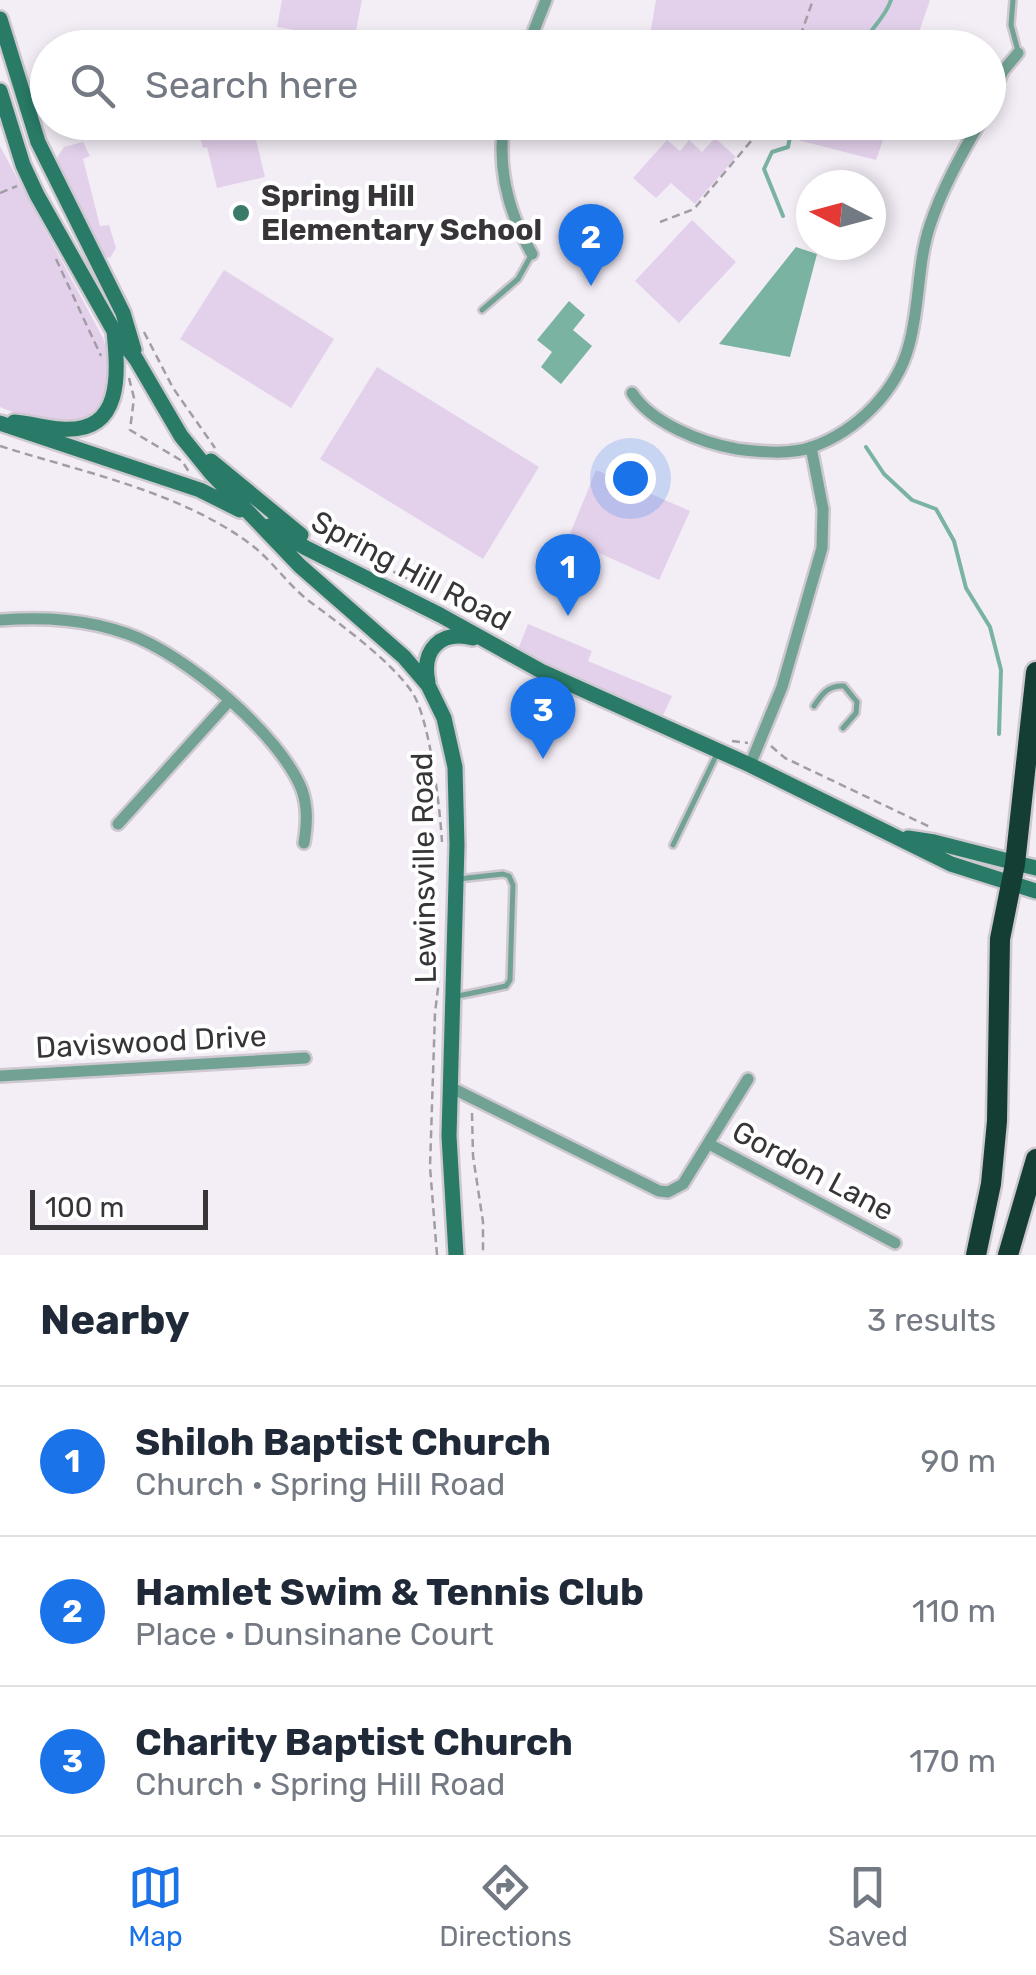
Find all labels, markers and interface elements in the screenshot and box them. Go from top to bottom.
search box [30,30,1006,140]
icon: search [65,58,120,113]
text: Search here [145,62,358,108]
north arrow [796,170,886,260]
place label: Spring Hill Elementary School [261,178,542,248]
marker: Spring Hill Elementary School [230,202,252,224]
pin: 2 [558,204,624,286]
your location [605,453,656,504]
street label: Spring Hill Road [305,503,517,639]
pin: 1 [536,534,600,616]
pin: 3 [510,676,576,759]
street label: Lewinsville Road [404,752,444,984]
street label: Daviswood Drive [35,1018,267,1066]
street label: Gordon Lane [726,1113,900,1229]
scale bar [30,1185,208,1230]
text: 100 m [45,1191,124,1224]
text: Nearby [40,1295,190,1345]
text: 3 results [867,1301,996,1339]
text: Shiloh Baptist Church [135,1419,551,1465]
text: 1 [65,1442,80,1480]
text: 90 m [920,1442,996,1480]
text: Church · Spring Hill Road [135,1465,505,1503]
text: Hamlet Swim & Tennis Club [135,1569,644,1615]
text: 2 [62,1592,83,1630]
text: 110 m [912,1592,996,1630]
text: Place · Dunsinane Court [135,1615,493,1653]
text: Charity Baptist Church [135,1719,573,1765]
text: 3 [62,1742,83,1780]
text: 170 m [909,1742,996,1780]
text: Church · Spring Hill Road [135,1765,505,1803]
tab: Map [128,1860,183,1953]
tab: Directions [439,1860,572,1953]
tab: Saved [828,1860,908,1953]

